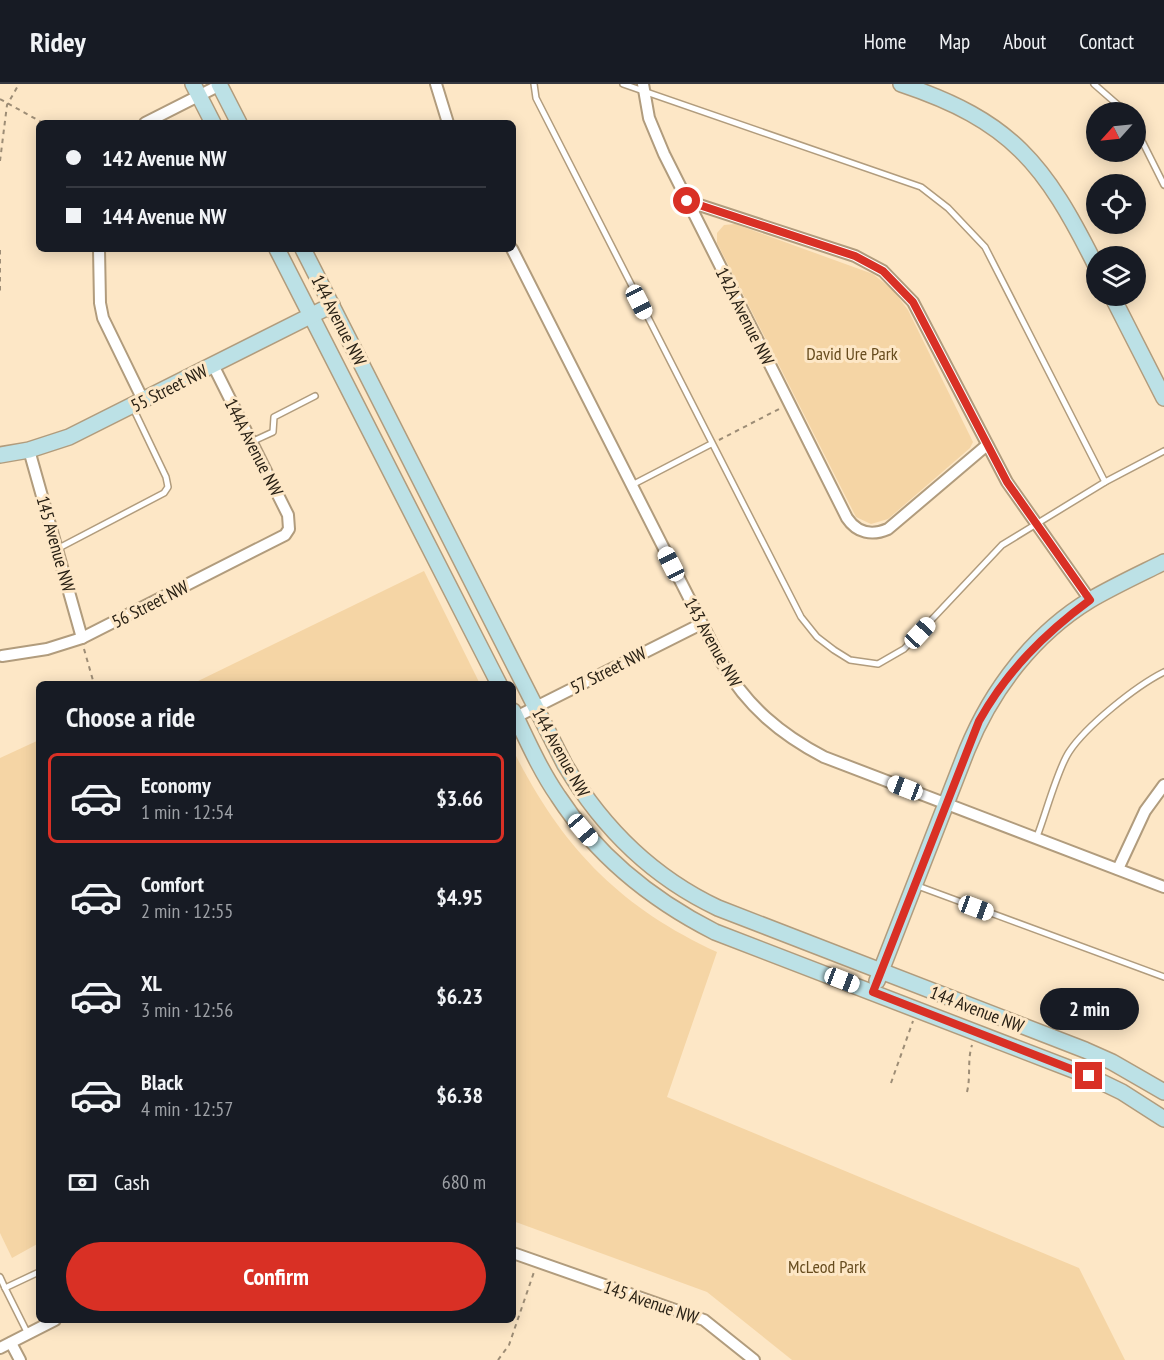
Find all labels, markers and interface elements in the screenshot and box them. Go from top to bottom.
text: Ridey [30,23,86,60]
text: Home [864,28,906,55]
text: Map [939,28,970,55]
text: About [1003,28,1046,55]
text: Contact [1079,28,1134,55]
north arrow [1086,102,1146,162]
map controls [1086,102,1146,306]
text: 142 Avenue NW [102,144,227,172]
button: locate [1086,174,1146,234]
route start [673,187,700,214]
text: 144 Avenue NW [102,202,227,230]
button: layers [1086,246,1146,306]
street label: 142A Avenue NW [711,263,779,369]
street label: 144 Avenue NW [306,271,372,369]
car [623,282,655,322]
park label: David Ure Park [806,342,898,365]
street label: 55 Street NW [127,359,211,417]
street label: 144A Avenue NW [220,394,288,500]
street label: 145 Avenue NW [31,493,81,595]
car [655,544,687,584]
street label: 56 Street NW [108,575,192,633]
street label: 143 Avenue NW [679,593,747,691]
car [901,614,939,652]
street label: 57 Street NW [566,641,650,699]
text: Choose a ride [66,700,195,734]
street label: 144 Avenue NW [527,703,595,801]
icon: car [69,771,123,825]
text: Economy [141,771,211,799]
car [885,773,925,803]
text: $3.66 [436,784,483,812]
text: 1 min · 12:54 [141,799,233,825]
car [565,810,601,850]
icon: car [69,870,123,924]
text: Comfort [141,870,204,898]
text: $4.95 [436,883,483,911]
car [956,893,996,923]
text: 2 min · 12:55 [141,898,233,924]
car [822,965,862,995]
icon: car [69,969,123,1023]
text: XL [141,969,162,997]
street label: 144 Avenue NW [927,981,1027,1037]
text: $6.23 [436,982,483,1010]
callout: 2 min [1040,989,1138,1031]
text: 2 min [1069,996,1110,1022]
text: 3 min · 12:56 [141,997,233,1023]
route end [1075,1062,1102,1089]
icon: car [69,1068,123,1122]
text: Black [141,1068,183,1096]
text: $6.38 [436,1081,483,1109]
text: 4 min · 12:57 [141,1096,233,1122]
icon: cash [66,1166,99,1199]
text: Cash [114,1168,150,1196]
text: 680 m [442,1169,486,1195]
button: Confirm [66,1242,486,1311]
park label: McLeod Park [788,1255,866,1278]
street label: 145 Avenue NW [601,1275,701,1329]

